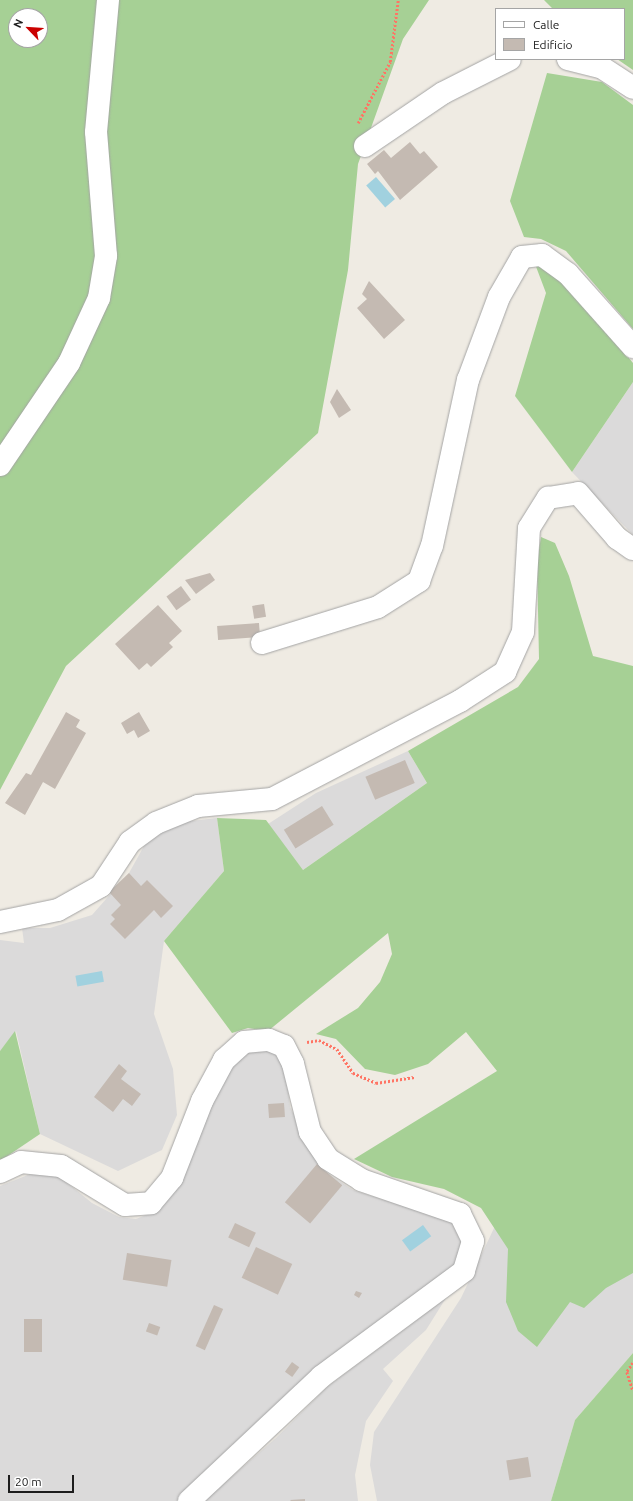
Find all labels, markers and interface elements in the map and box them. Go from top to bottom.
north arrow [8,8,48,48]
legend [495,8,625,60]
text: N [11,17,25,30]
text: Calle [533,18,559,31]
text: Edificio [533,38,573,51]
scale bar [10,1467,76,1493]
text: 20 m [15,1475,42,1488]

